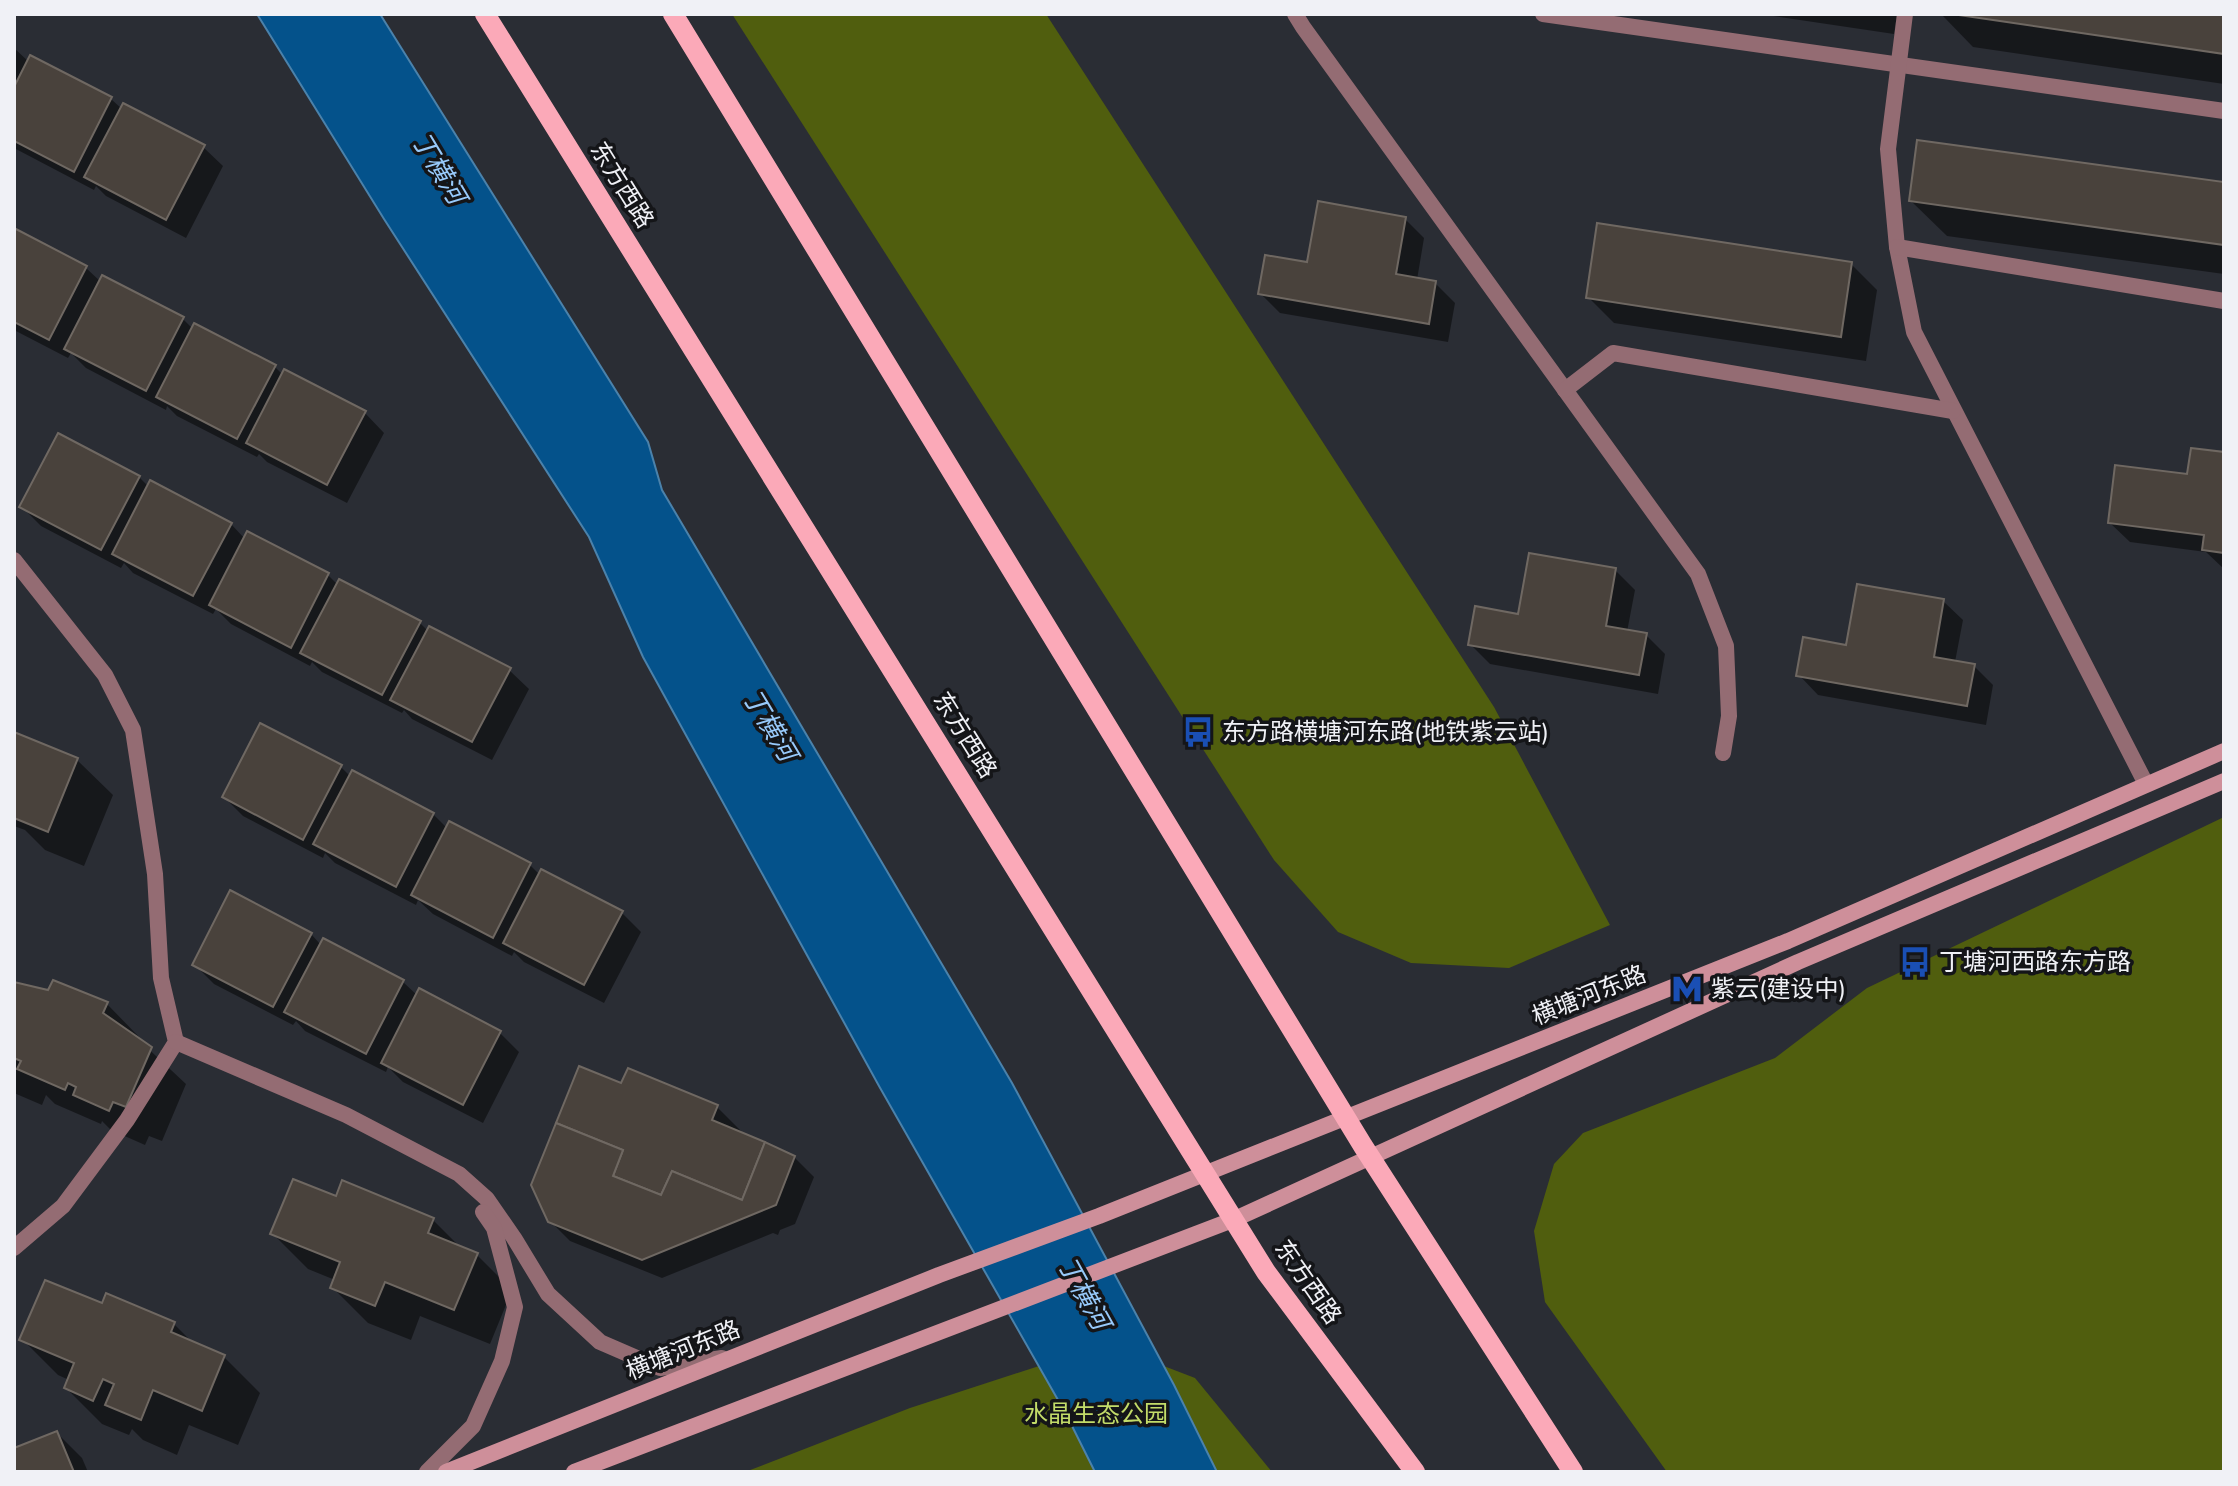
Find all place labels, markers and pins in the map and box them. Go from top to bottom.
bus stop icon: 东方路横塘河东路(地铁紫云站) [1181,715,1215,749]
place label: 东方路横塘河东路(地铁紫云站) [1222,716,1549,748]
bus stop icon: 丁塘河西路东方路 [1898,945,1932,979]
place label: 丁塘河西路东方路 [1939,946,2131,978]
metro station icon: 紫云(建设中) [1670,972,1704,1006]
place label: 紫云(建设中) [1711,973,1846,1005]

